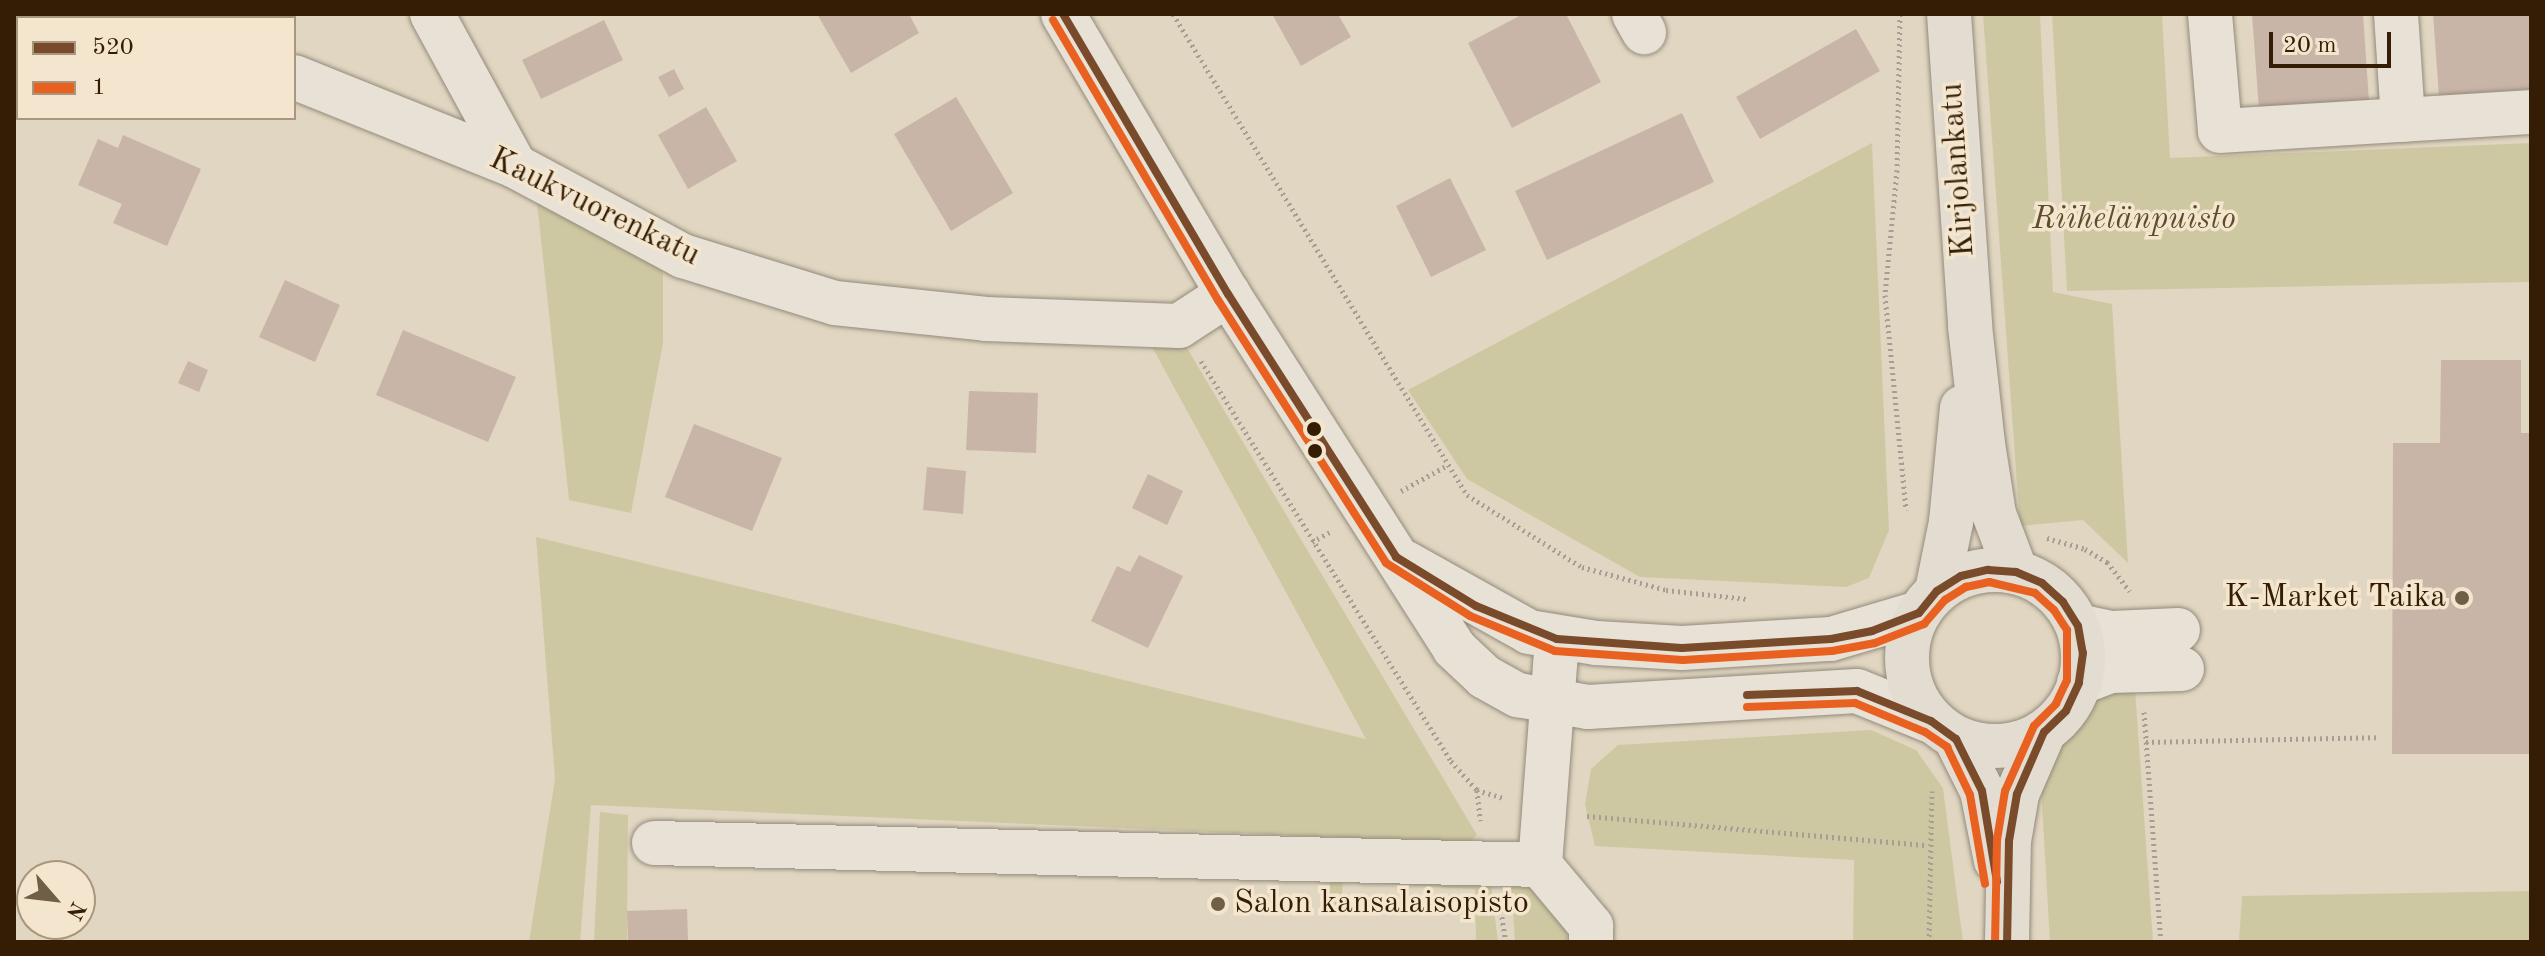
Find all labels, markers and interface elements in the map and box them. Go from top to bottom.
legend [16,16,296,120]
scale bar [2273,16,2395,66]
text: 20 m [2283,34,2337,58]
text: 520 [92,36,134,60]
text: 1 [92,76,106,100]
street label: Kirjolankatu [1934,82,1984,258]
street label: Kaukvuorenkatu [482,140,706,276]
park label: Riihelänpuisto [2032,201,2236,239]
unlabelled marker [1306,421,1322,437]
unlabelled marker [1307,443,1323,459]
place label: K-Market Taika [2225,579,2446,617]
marker: K-Market Taika [2453,589,2471,607]
north arrow [16,860,96,940]
place label: Salon kansalaisopisto [1234,885,1529,923]
marker: Salon kansalaisopisto [1209,895,1227,913]
text: N [62,898,89,923]

